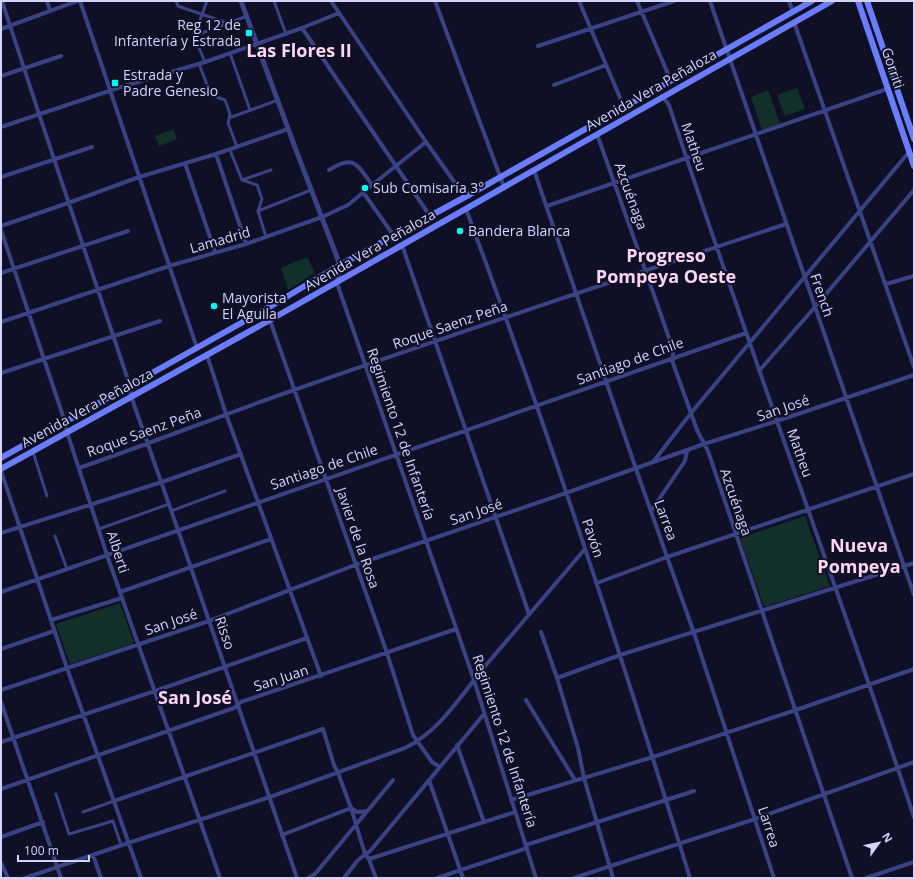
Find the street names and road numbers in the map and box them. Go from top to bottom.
street label: Avenida Vera Peñaloza [582,44,720,135]
street label: Gorriti [878,45,909,91]
street label: Matheu [677,120,712,174]
street label: Azcuénaga [611,160,652,232]
street label: Avenida Vera Peñaloza [301,204,439,295]
street label: Lamadrid [187,222,252,257]
street label: French [806,271,839,319]
street label: Roque Saenz Peña [390,296,510,353]
street label: Santiago de Chile [574,332,686,389]
street label: Regimiento 12 de Infantería [363,345,440,522]
street label: Avenida Vera Peñaloza [17,363,156,452]
street label: San José [754,390,812,425]
street label: Roque Saenz Peña [84,402,204,461]
street label: Matheu [783,426,818,480]
street label: Santiago de Chile [268,439,380,494]
street label: Azcuénaga [716,465,757,538]
street label: Javier de la Rosa [332,483,385,591]
street label: San José [447,494,505,529]
street label: Larrea [650,497,683,543]
street label: Pavón [578,516,609,560]
street label: Alberti [103,528,134,575]
street label: San José [142,604,200,639]
street label: Risso [211,614,240,652]
street label: Regimiento 12 de Infantería [469,652,542,830]
street label: San Juan [251,660,311,695]
street label: Larrea [754,804,785,850]

